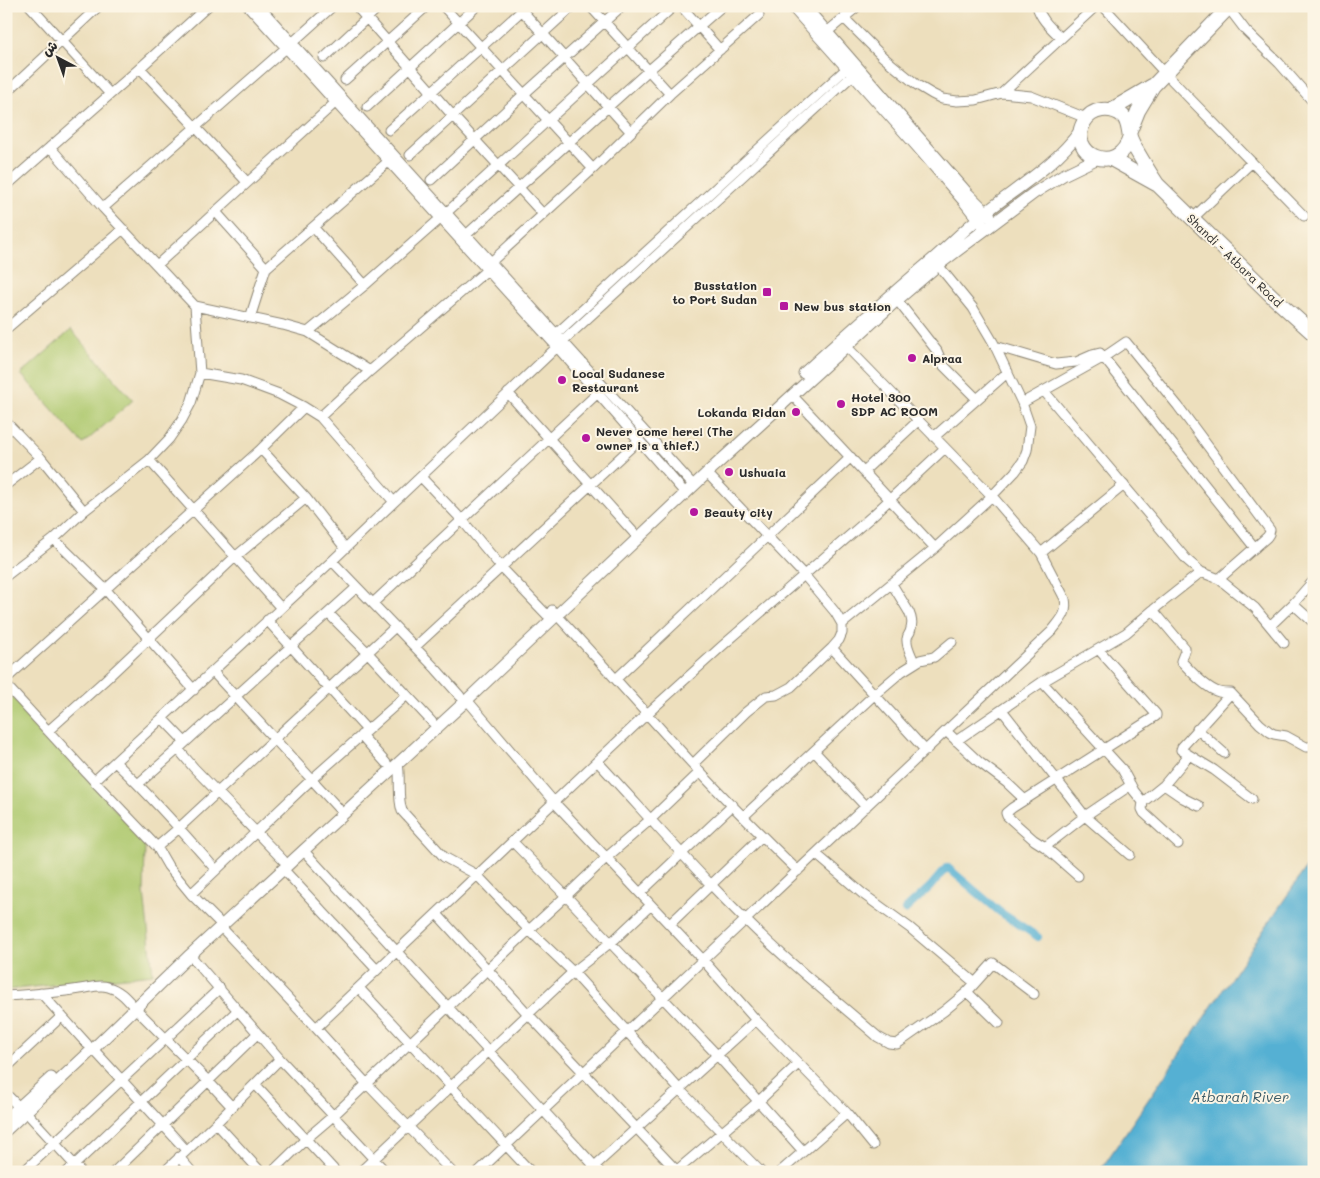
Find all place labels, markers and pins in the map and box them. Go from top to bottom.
place label: Busstation to Port Sudan [672,277,757,307]
marker: Busstation to Port Sudan [761,286,773,298]
place label: New bus station [794,298,891,314]
marker: New bus station [778,300,790,312]
place label: Alpraa [922,350,962,366]
marker: Alpraa [906,352,918,364]
place label: Local Sudanese Restaurant [572,365,665,395]
marker: Local Sudanese Restaurant [556,374,568,386]
place label: Hotel 300 SDP AC ROOM [851,389,938,419]
marker: Hotel 300 SDP AC ROOM [835,398,847,410]
place label: Lokanda Ridan [698,404,786,420]
marker: Lokanda Ridan [790,406,802,418]
place label: Never come here! (The owner is a thief.) [596,423,733,453]
marker: Never come here! (The owner is a thief.) [580,432,592,444]
place label: Ushuaia [739,464,786,480]
marker: Ushuaia [723,466,735,478]
place label: Beauty city [704,504,773,520]
marker: Beauty city [688,506,700,518]

